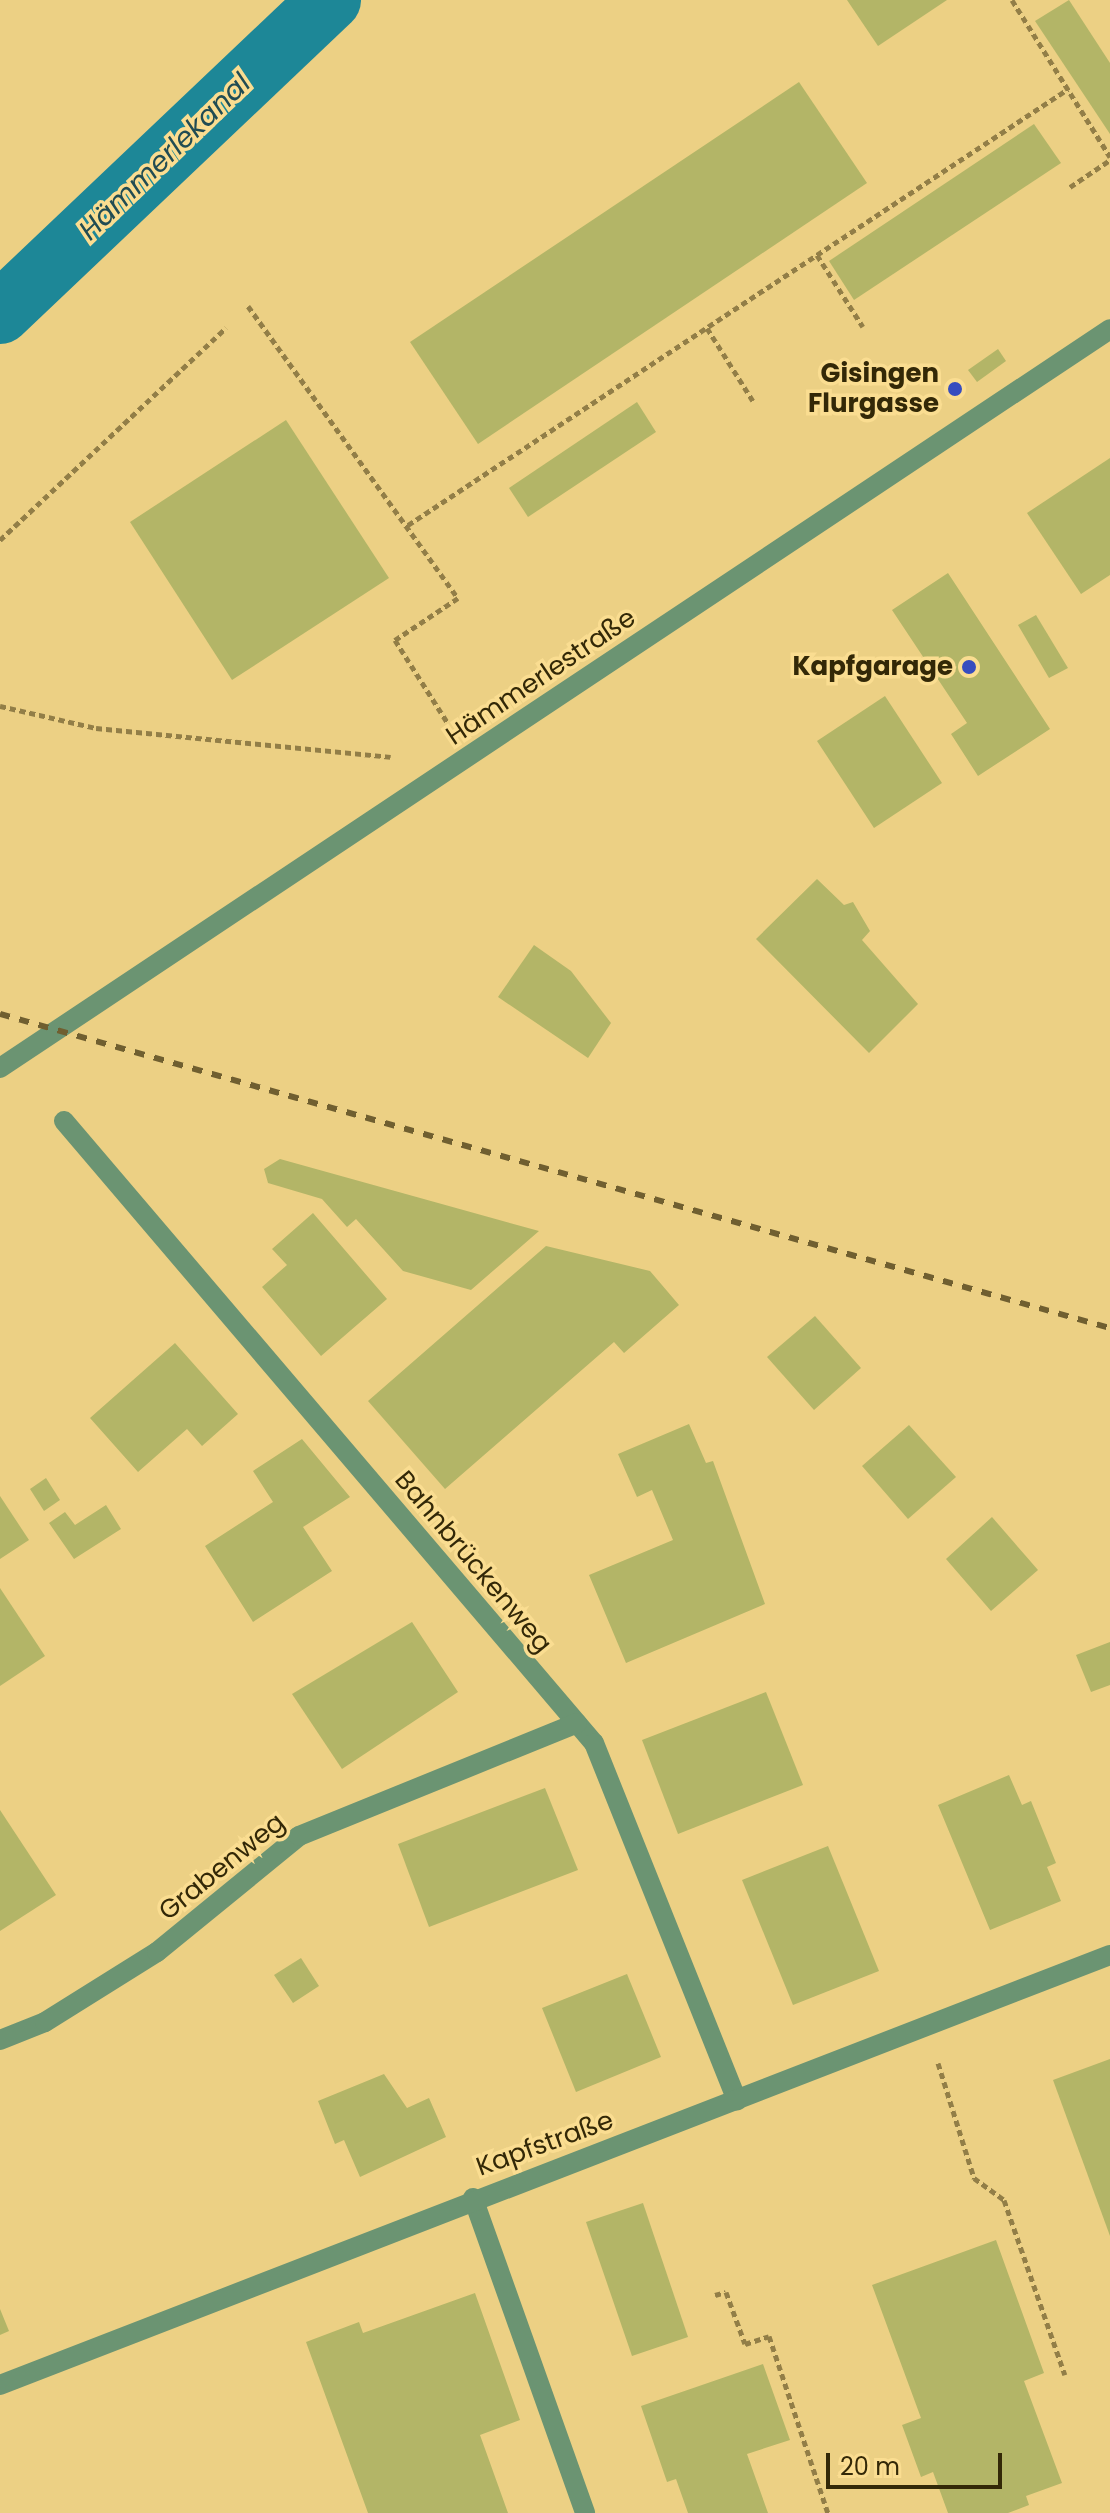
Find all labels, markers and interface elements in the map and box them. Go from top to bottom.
water label: Hämmerlekanal [72,67,258,247]
place label: Gisingen Flurgasse [808,358,939,420]
marker: Gisingen Flurgasse [946,380,964,398]
street label: Hämmerlestraße [440,602,642,752]
place label: Kapfgarage [792,651,953,683]
marker: Kapfgarage [960,658,978,676]
street label: Bahnbrückenweg [388,1465,558,1659]
street label: Grabenweg [153,1807,291,1927]
street label: Kapfstraße [472,2105,618,2183]
scale bar [830,2437,1006,2487]
text: 20 m [840,2450,900,2483]

